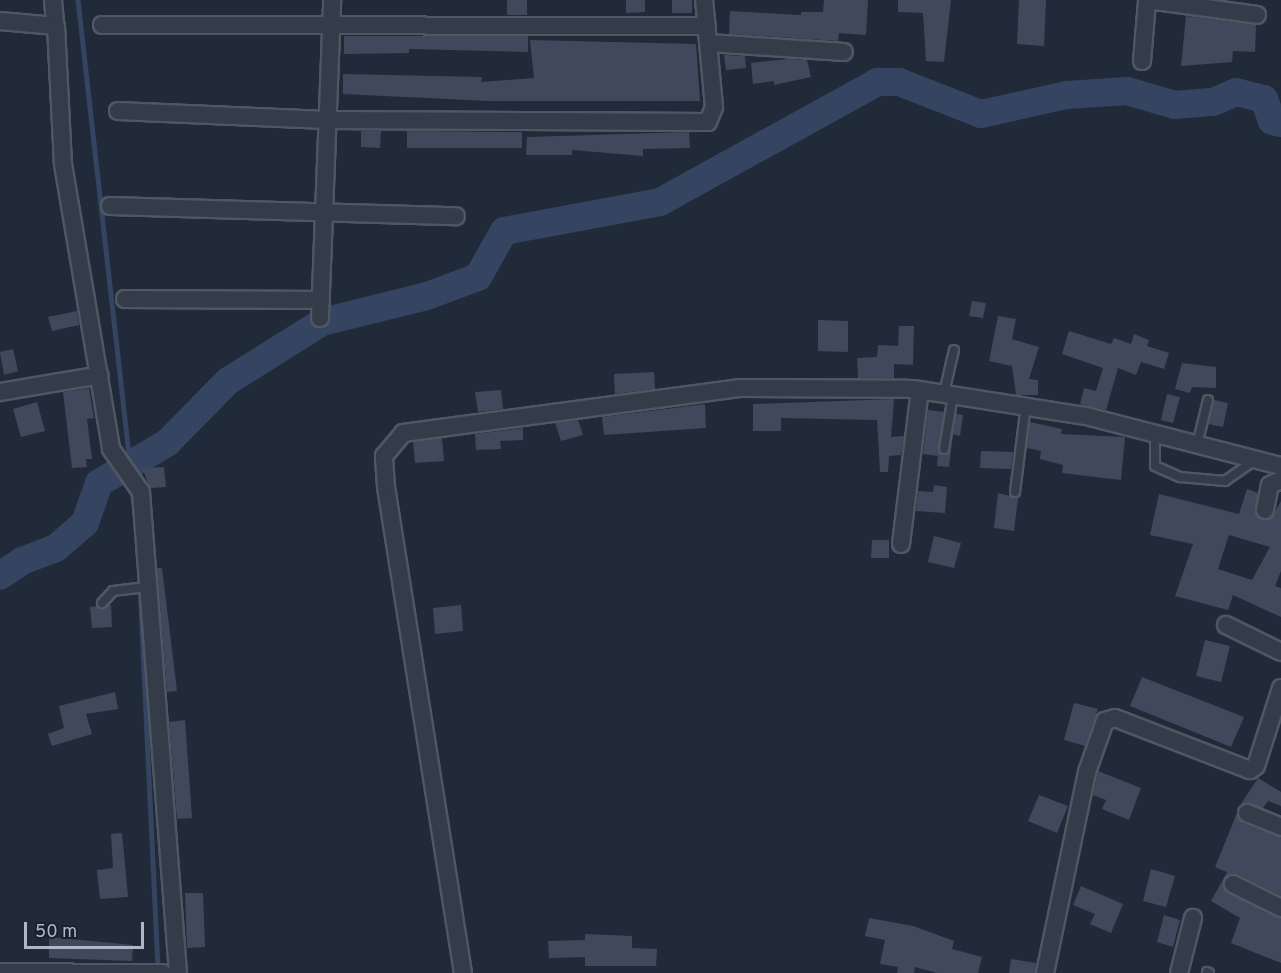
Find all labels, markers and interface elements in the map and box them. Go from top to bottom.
scale bar [27,910,147,948]
text: 50 m [35,921,77,944]

